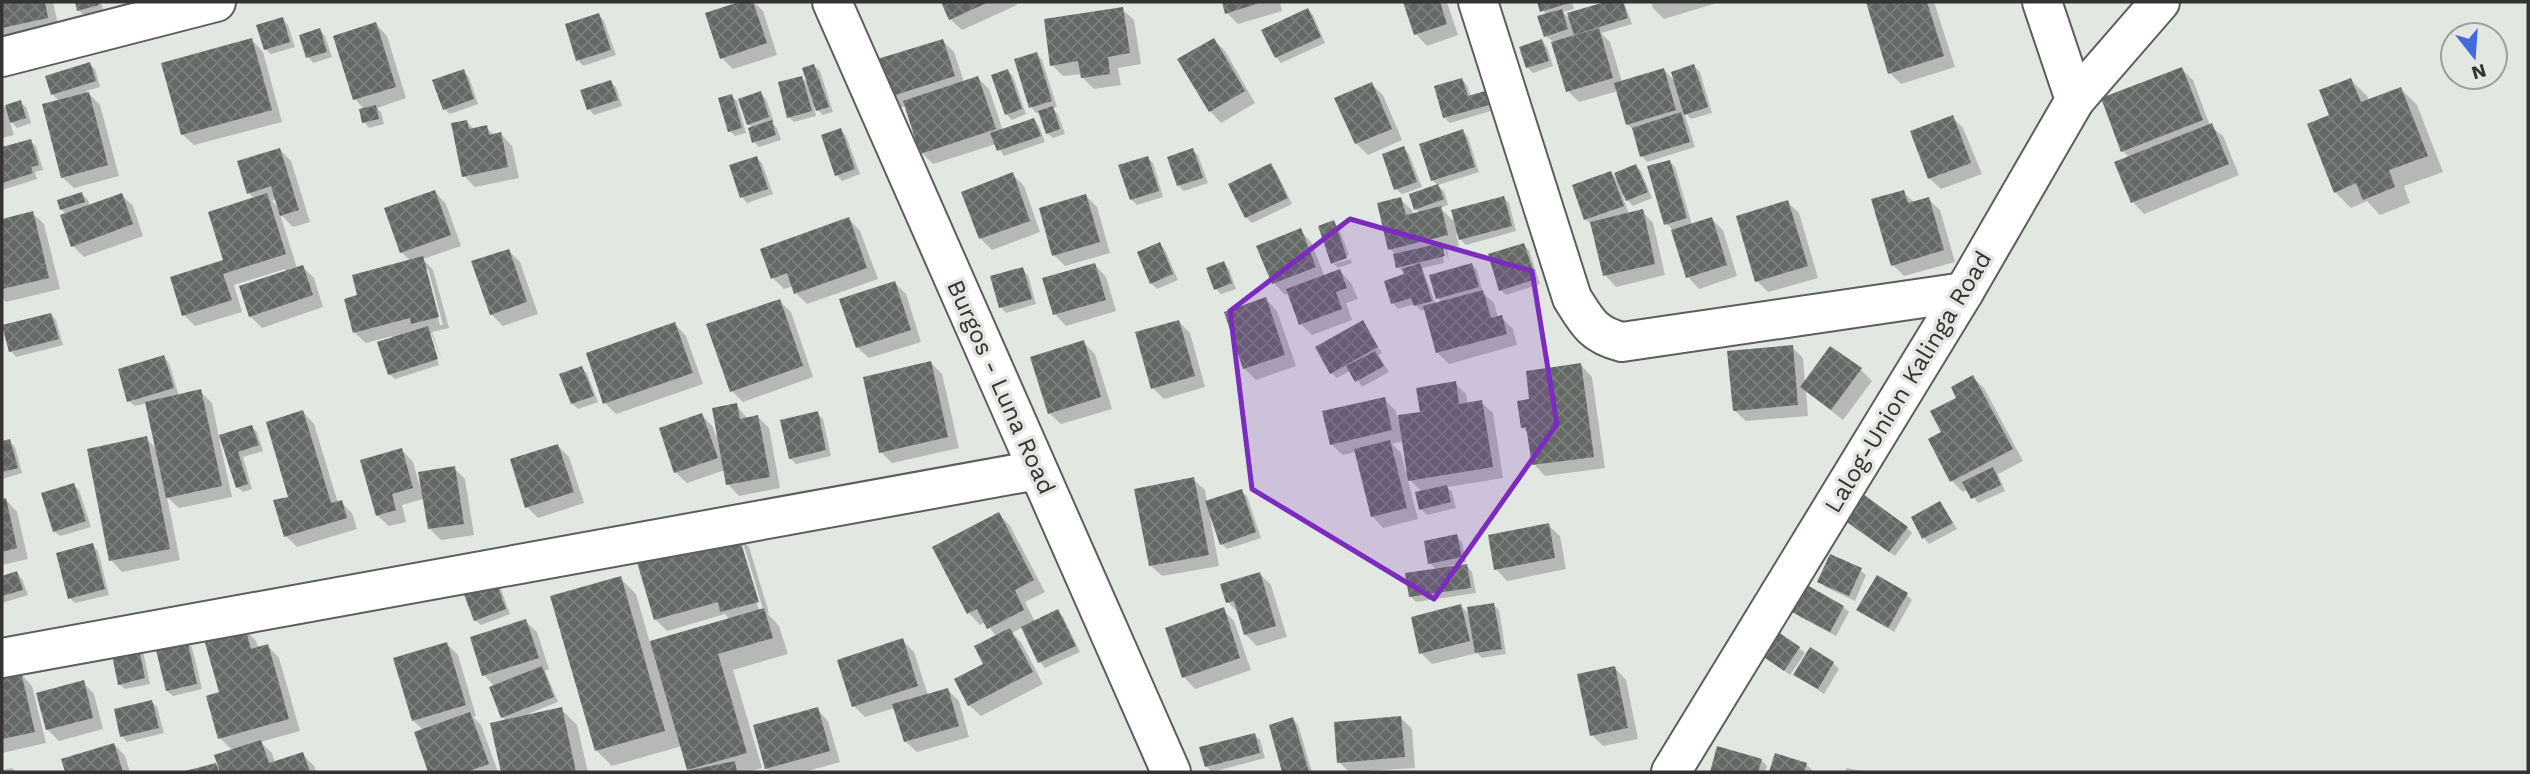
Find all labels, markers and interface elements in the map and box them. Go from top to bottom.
north arrow [2439,21,2509,91]
text: N [2469,59,2489,85]
street label: Lalog-Union Kalinga Road [1819,246,1997,518]
street label: Burgos - Luna Road [941,275,1061,499]

